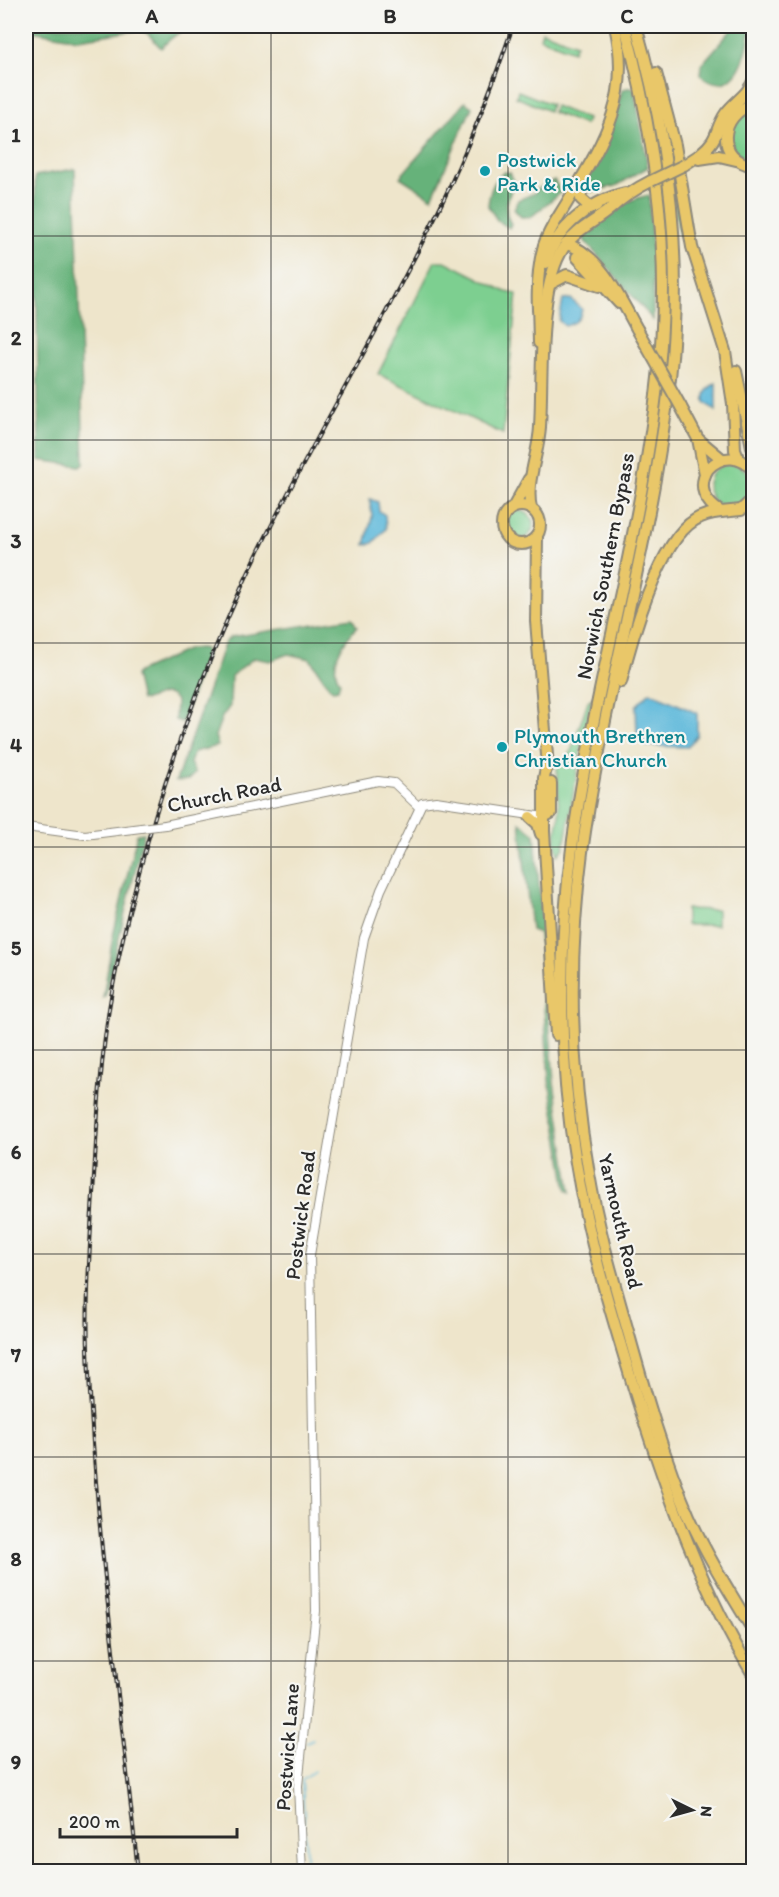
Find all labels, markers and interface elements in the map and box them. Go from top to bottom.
text: A [145,4,159,28]
text: B [384,4,397,28]
text: C [621,4,634,28]
text: 1 [11,123,21,147]
place label: Postwick Park & Ride [497,147,601,196]
marker: Postwick Park & Ride [478,164,492,178]
text: 2 [11,326,22,350]
street label: Norwich Southern Bypass [571,450,639,682]
text: 3 [11,529,22,553]
place label: Plymouth Brethren Christian Church [514,723,686,772]
text: 4 [10,733,22,757]
marker: Plymouth Brethren Christian Church [495,740,509,754]
street label: Church Road [165,771,283,817]
text: 5 [11,936,22,960]
text: 6 [11,1140,22,1164]
street label: Postwick Road [280,1148,320,1281]
street label: Yarmouth Road [593,1151,649,1291]
text: 7 [10,1343,21,1367]
text: 8 [11,1547,22,1571]
street label: Postwick Lane [270,1682,304,1812]
text: 9 [11,1750,21,1774]
north arrow [662,1780,722,1840]
scale bar [60,1801,237,1839]
text: N [697,1805,716,1817]
text: 200 m [69,1811,120,1833]

